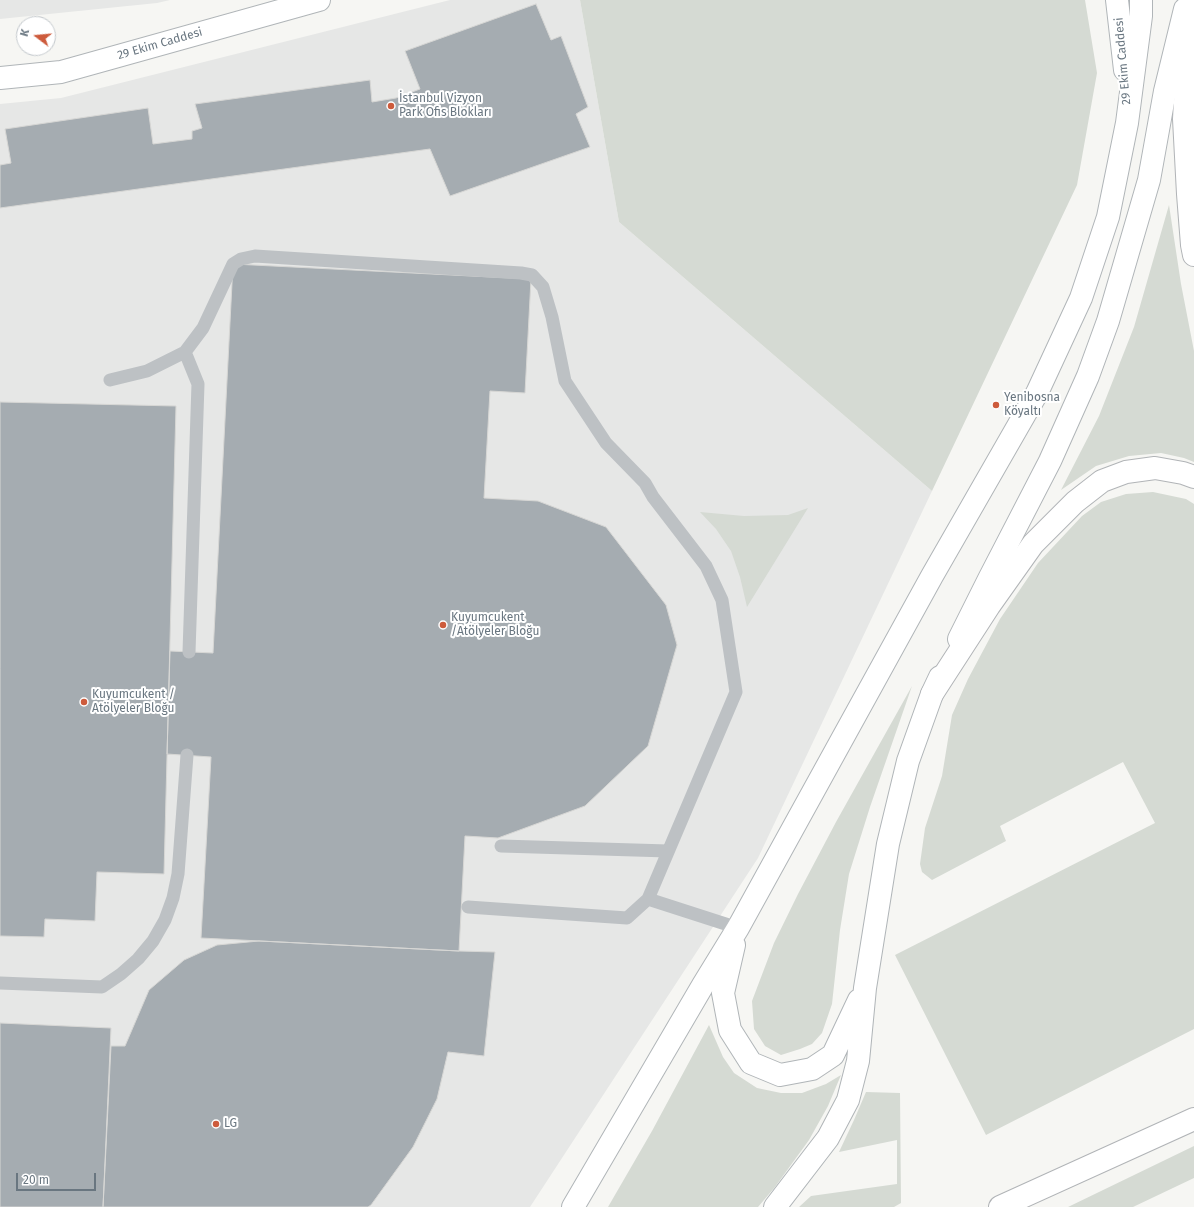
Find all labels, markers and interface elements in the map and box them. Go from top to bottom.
north arrow [16,16,56,56]
street label: 29 Ekim Caddesi [1112,17,1134,105]
street label: 29 Ekim Caddesi [116,25,204,63]
text: K [18,28,32,38]
place label: İstanbul Vizyon Park Ofis Blokları [399,92,492,120]
marker: İstanbul Vizyon Park Ofis Blokları [386,101,396,111]
place label: Yenibosna Köyaltı [1004,391,1060,419]
marker: Yenibosna Köyaltı [991,400,1001,410]
place label: Kuyumcukent /Atölyeler Bloğu [451,611,539,639]
marker: Kuyumcukent /Atölyeler Bloğu [438,620,448,630]
place label: Kuyumcukent / Atölyeler Bloğu [92,688,175,716]
marker: Kuyumcukent / Atölyeler Bloğu [79,697,89,707]
place label: LG [224,1117,237,1131]
marker: LG [211,1119,221,1129]
scale bar [18,1165,98,1191]
text: 20 m [23,1173,49,1187]

